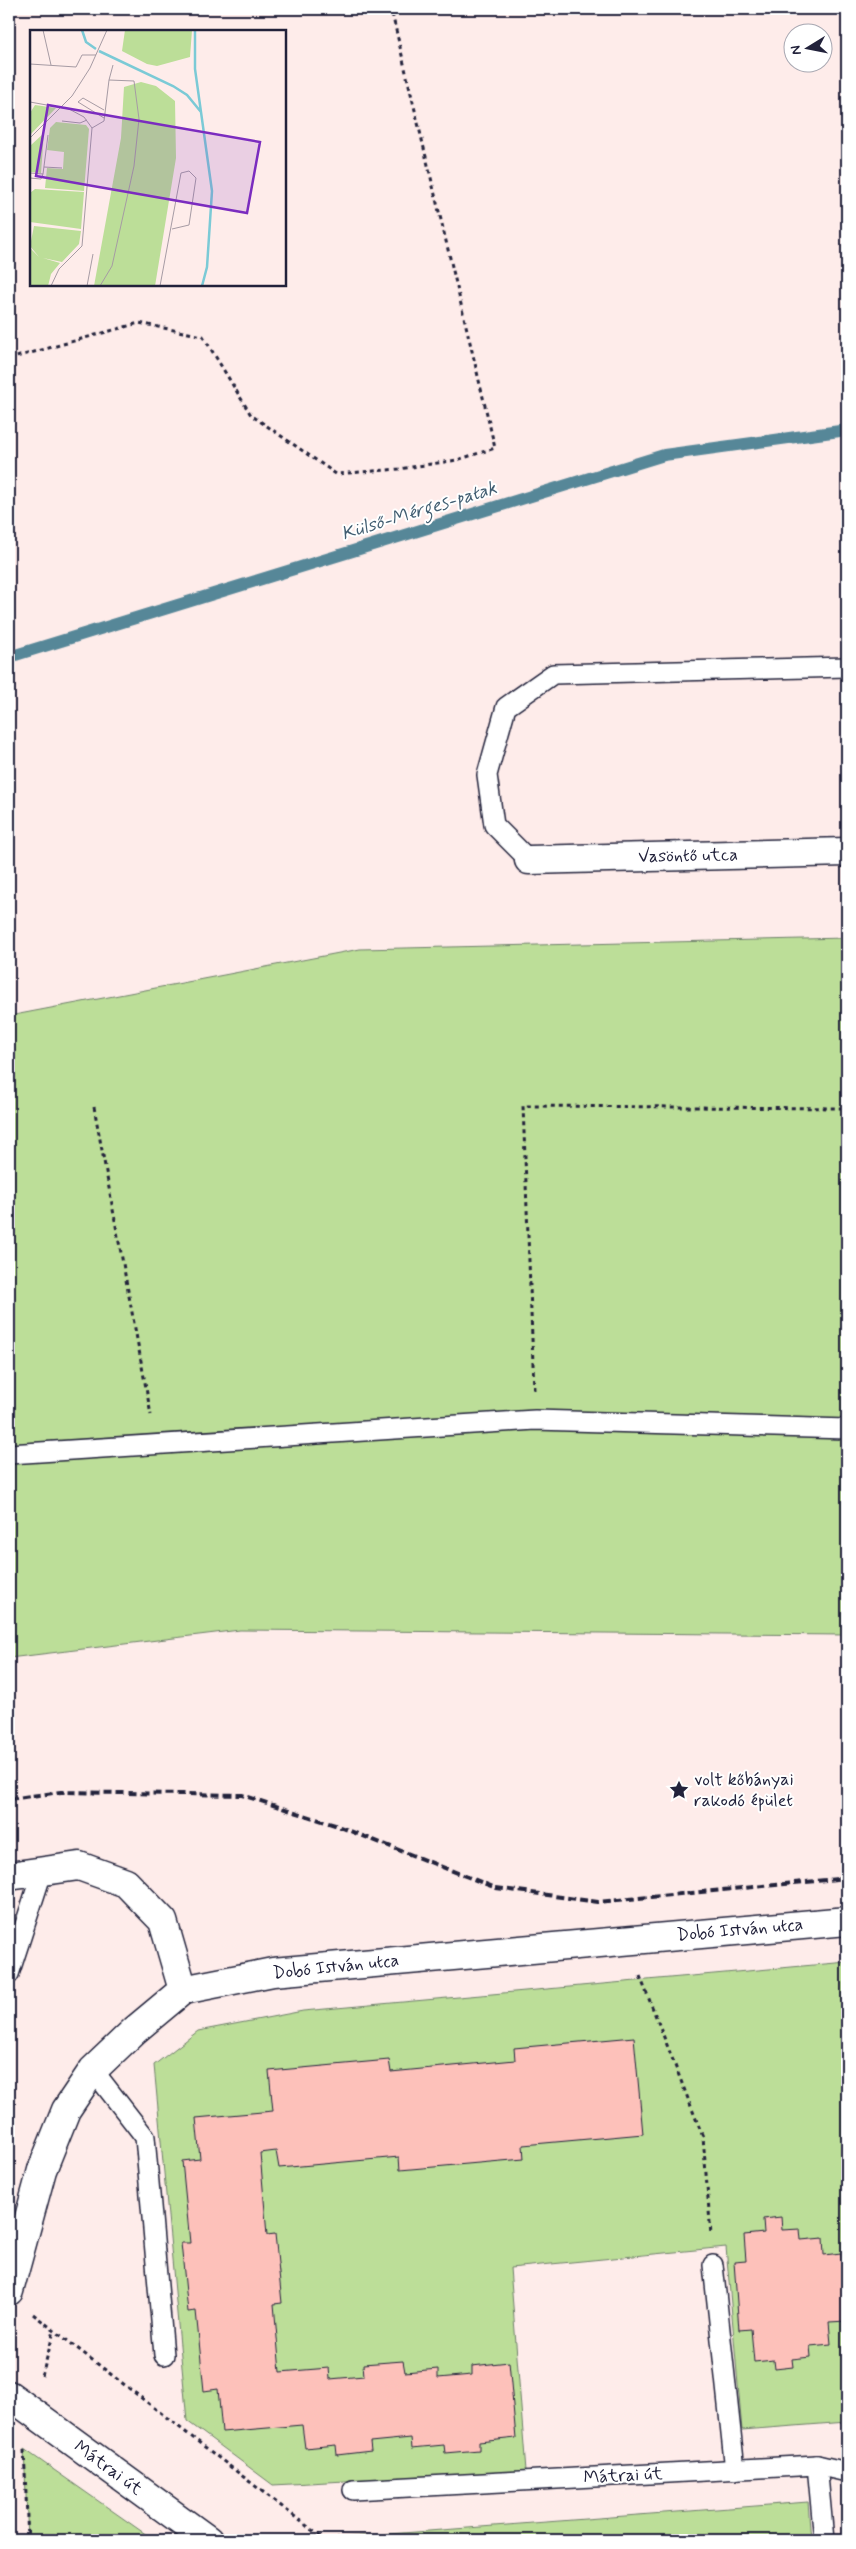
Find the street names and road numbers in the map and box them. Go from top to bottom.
street label: Vasöntő utca [638,843,738,869]
street label: Dobó István utca [676,1913,804,1947]
street label: Dobó István utca [272,1948,400,1986]
street label: Mátrai út [69,2435,147,2501]
street label: Mátrai út [583,2462,664,2490]

